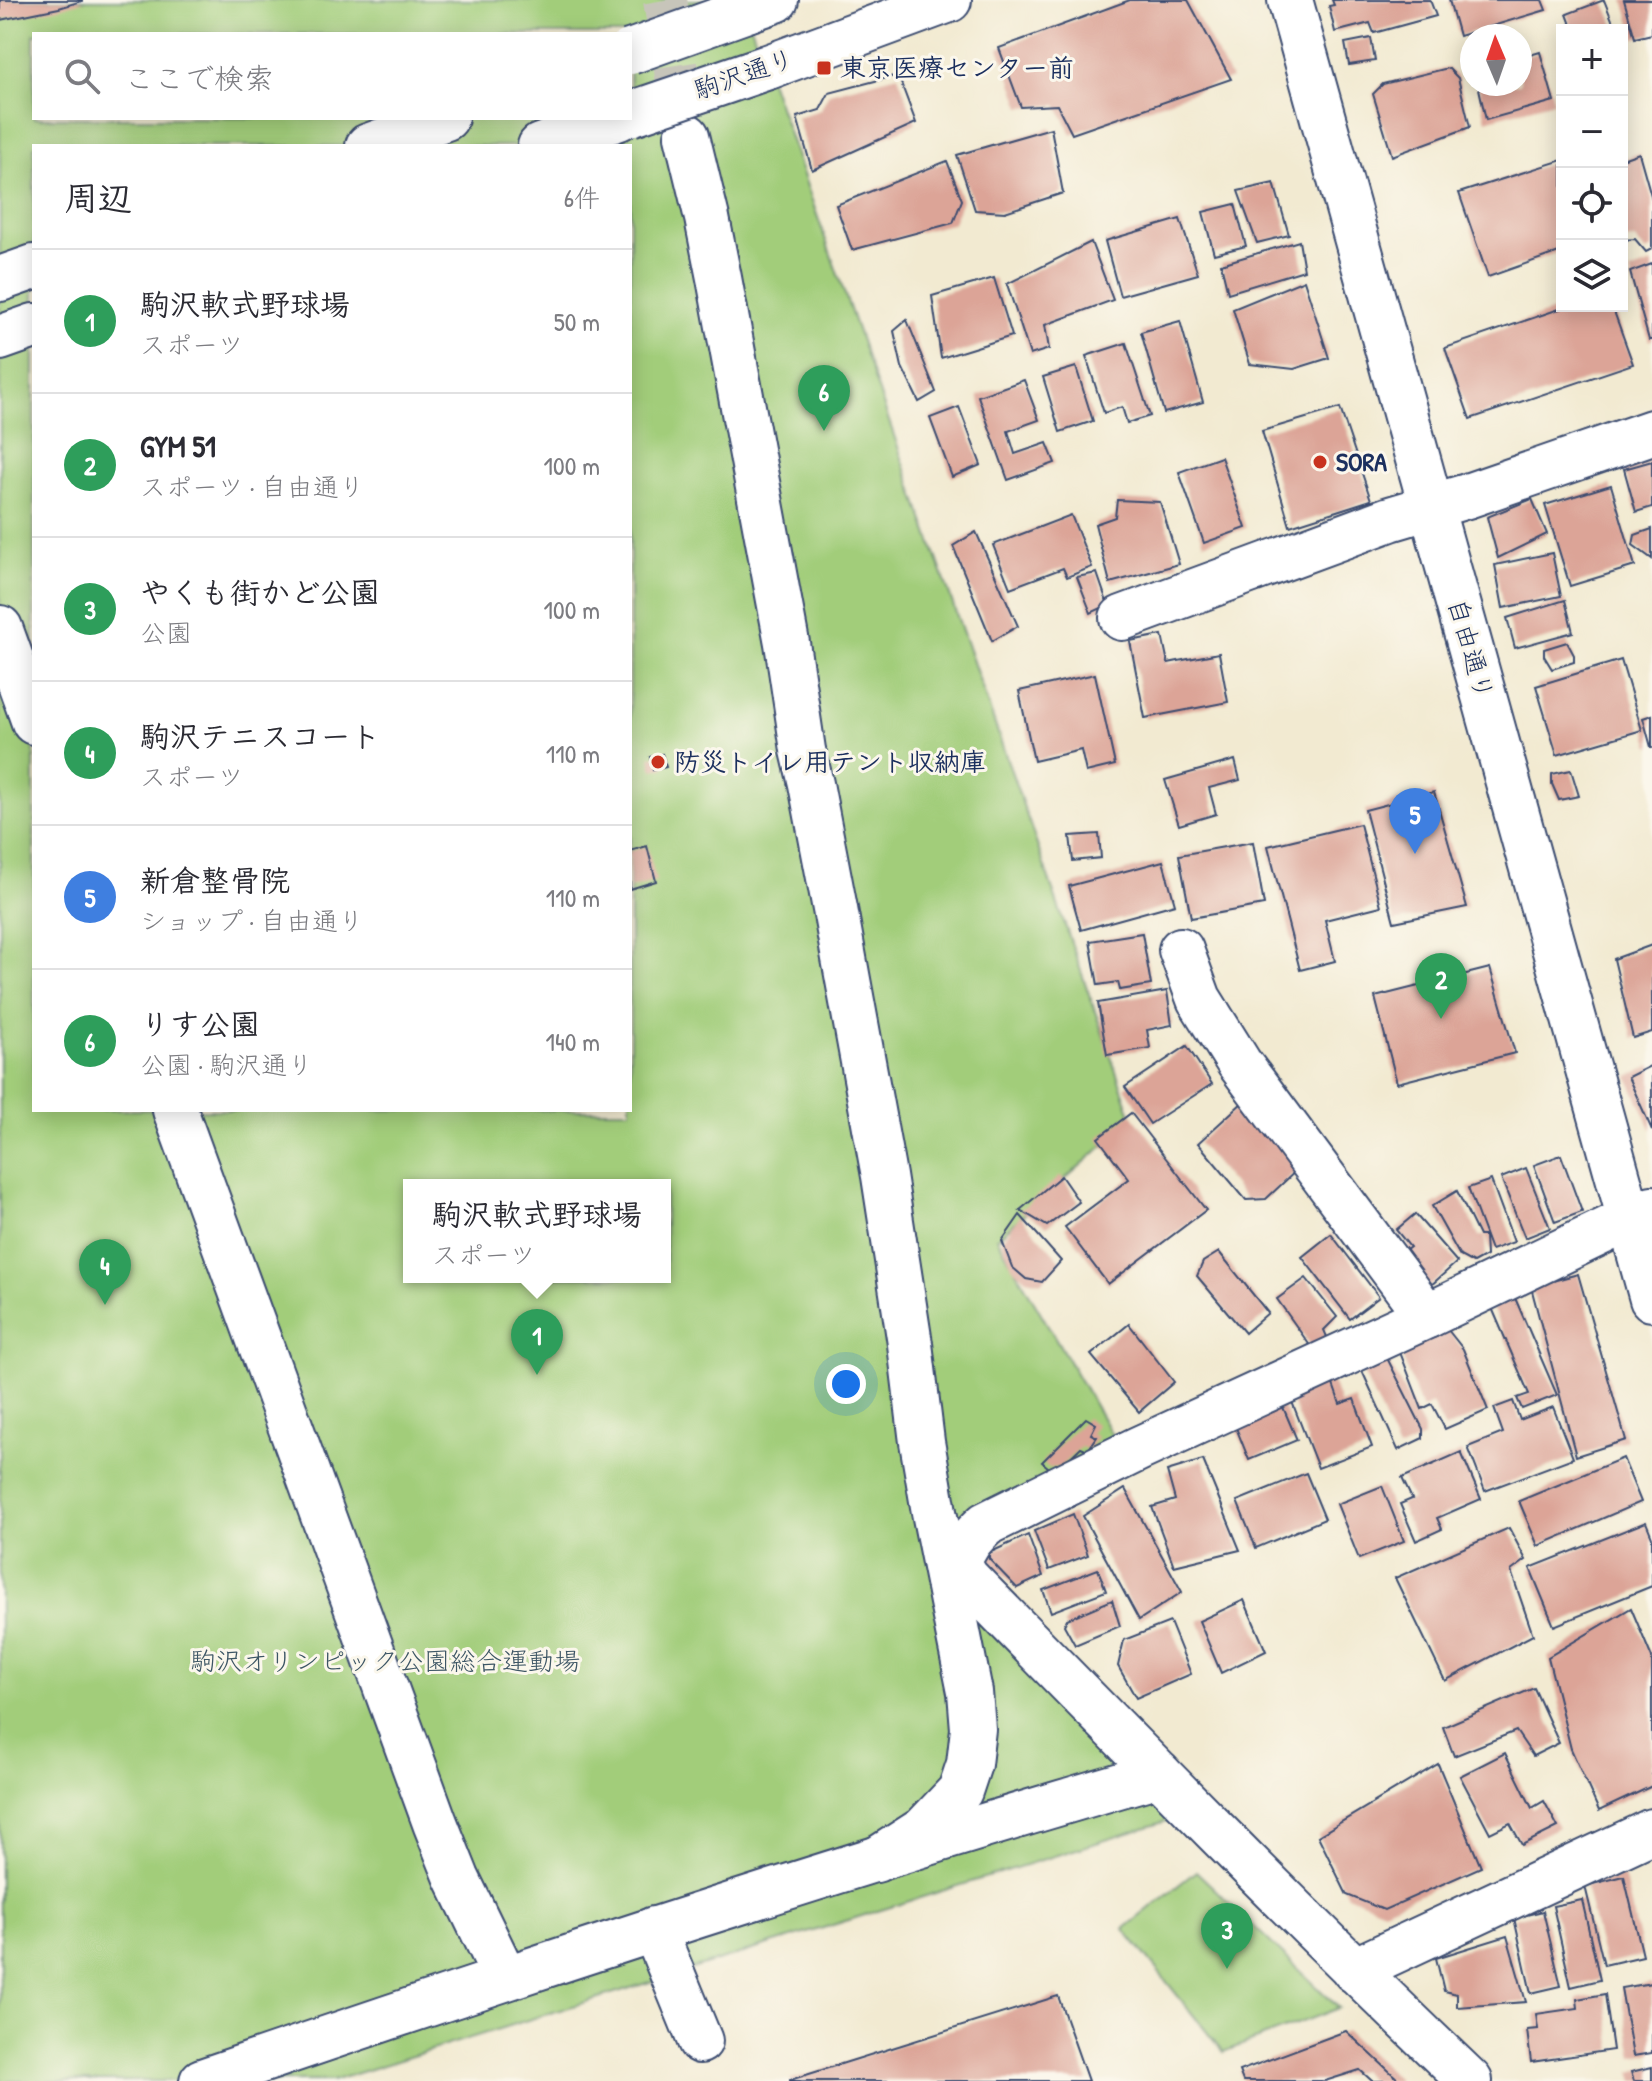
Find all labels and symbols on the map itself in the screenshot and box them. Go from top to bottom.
north arrow [1460,24,1532,96]
street label: 駒沢通り [689,40,799,107]
place label: 東京医療センター前 [840,50,1074,85]
marker: 東京医療センター前 [815,59,833,77]
pin: 6 [798,365,850,431]
place label: SORA [1336,444,1387,479]
marker: SORA [1311,453,1329,471]
street label: 自由通り [1440,594,1503,704]
place label: 防災トイレ用テント収納庫 [674,744,986,779]
marker: 防災トイレ用テント収納庫 [649,753,667,771]
pin: 5 [1389,788,1441,854]
pin: 2 [1415,953,1467,1019]
pin: 4 [79,1239,131,1305]
pin: 1 [511,1309,563,1375]
your location [826,1364,866,1404]
park label: 駒沢オリンピック公園総合運動場 [190,1643,580,1678]
pin: 3 [1201,1903,1253,1969]

